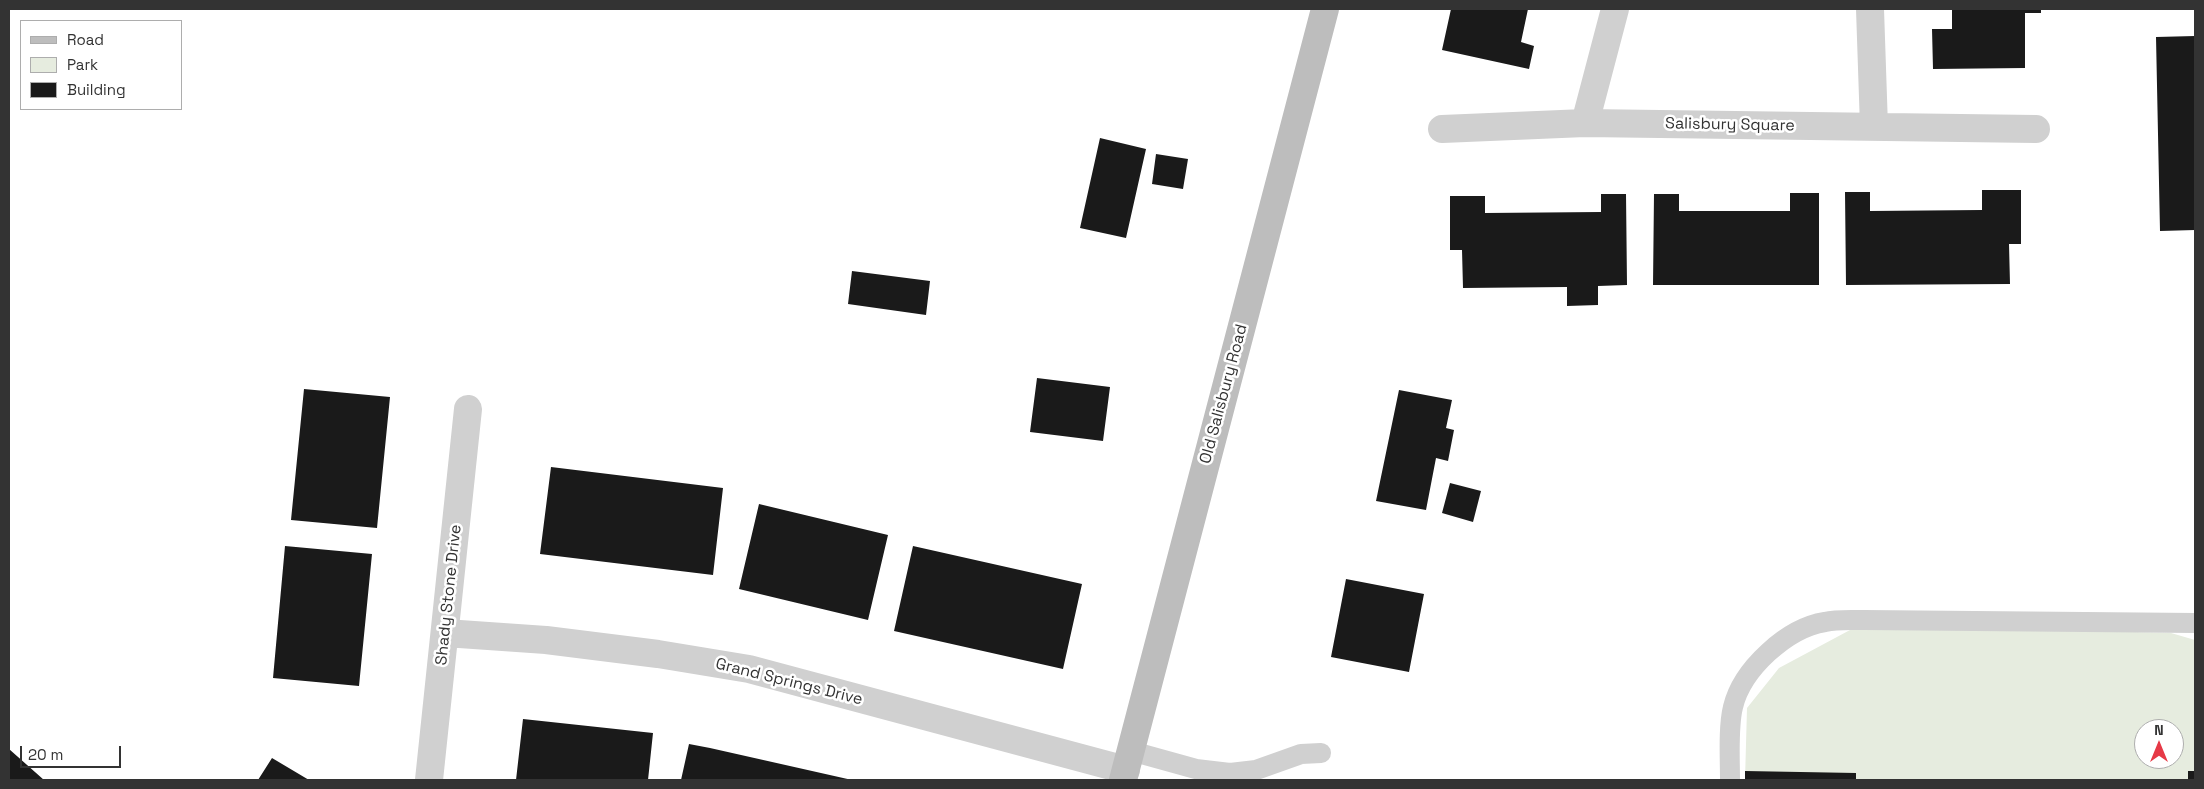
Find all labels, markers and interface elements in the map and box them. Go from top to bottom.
legend [20,20,182,110]
text: Road [67,30,104,49]
text: Park [67,55,98,74]
text: Building [67,80,126,99]
street label: Salisbury Square [1665,114,1795,136]
street label: Old Salisbury Road [1196,322,1252,466]
street label: Shady Stone Drive [432,524,466,666]
street label: Grand Springs Drive [714,654,864,710]
north arrow [2134,719,2184,769]
text: N [2154,721,2164,739]
scale bar [22,736,124,768]
text: 20 m [28,745,63,764]

